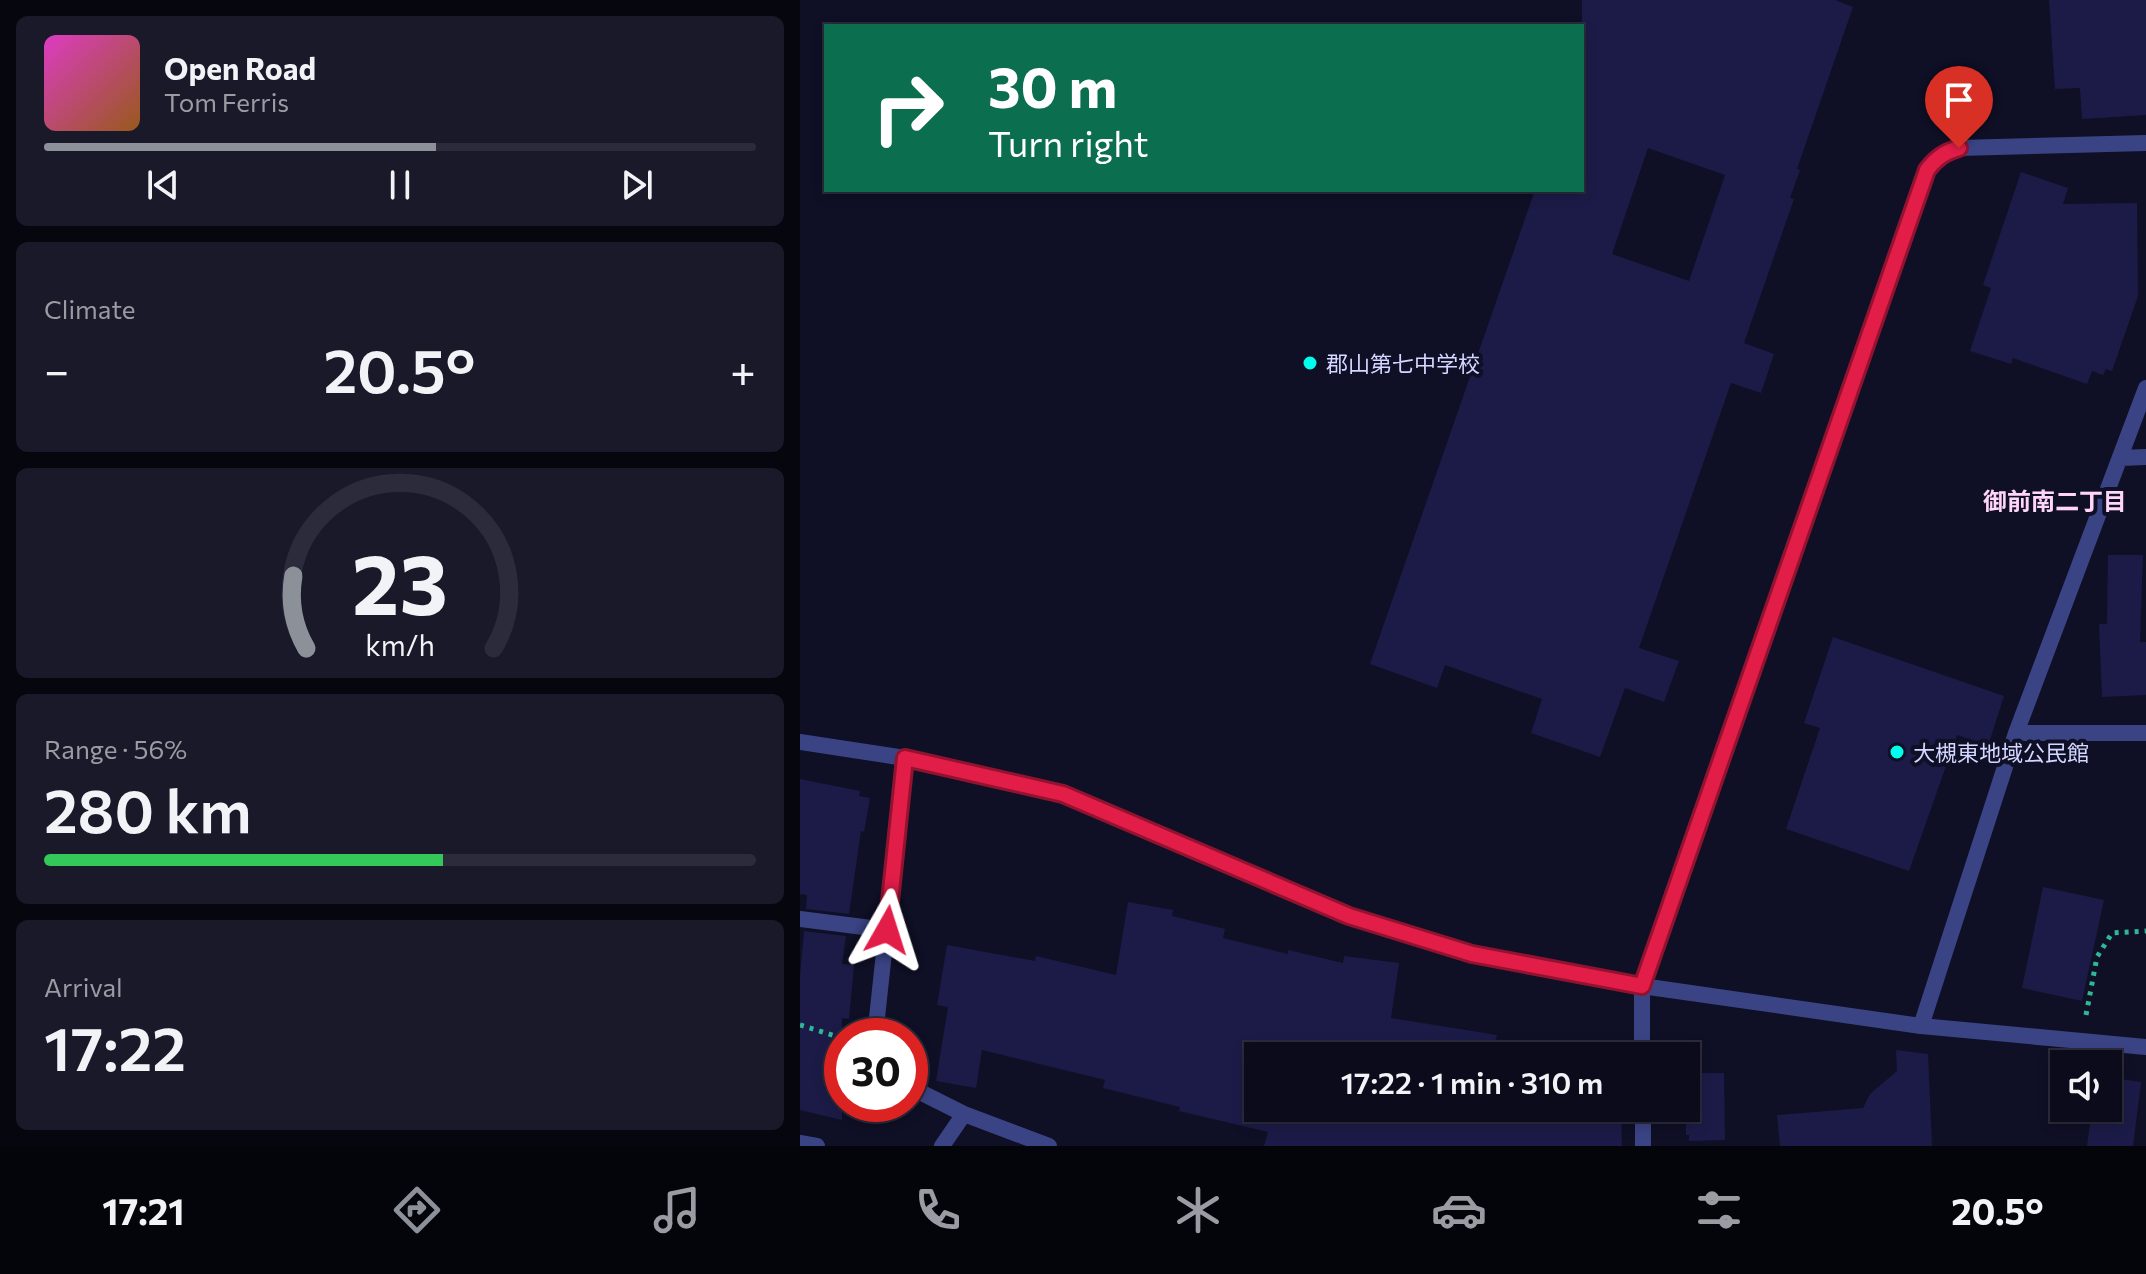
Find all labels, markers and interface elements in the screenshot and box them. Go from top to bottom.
text: Open Road [164,49,316,86]
text: 30 m [988,51,1117,120]
icon: right [856,56,960,160]
pin [1925,66,1993,148]
icon: arrive [1937,78,1981,122]
text: Tom Ferris [164,86,289,117]
text: Turn right [988,120,1149,164]
icon: previous [141,163,185,207]
icon: pause [378,163,422,207]
icon: next [615,163,659,207]
text: Climate [44,293,136,324]
text: 20.5° [324,332,476,405]
text: − [44,342,69,396]
text: + [730,342,756,396]
place label: 郡山第七中学校 [1326,350,1480,377]
marker: 郡山第七中学校 [1301,354,1319,372]
district label: 御前南二丁目 [1983,486,2127,515]
text: 23 [352,530,448,632]
text: km/h [365,627,435,662]
text: Range · 56% [44,733,187,764]
place label: 大槻東地域公民館 [1913,739,2089,766]
marker: 大槻東地域公民館 [1888,743,1906,761]
text: 280 km [44,772,252,845]
position arrow [845,888,929,972]
text: Arrival [44,971,123,1002]
text: 17:22 [44,1010,186,1083]
speed limit sign: 30 [824,1018,928,1122]
map controls [2050,1050,2122,1122]
button: sound [2050,1050,2122,1122]
text: 17:22 · 1 min · 310 m [1341,1063,1603,1100]
icon: directions [389,1182,445,1238]
icon: music [649,1182,705,1238]
icon: phone [910,1182,966,1238]
icon: climate [1170,1182,1226,1238]
icon: car [1431,1182,1487,1238]
icon: filters [1691,1182,1747,1238]
text: 17:21 [102,1188,185,1232]
text: 20.5° [1951,1188,2044,1232]

